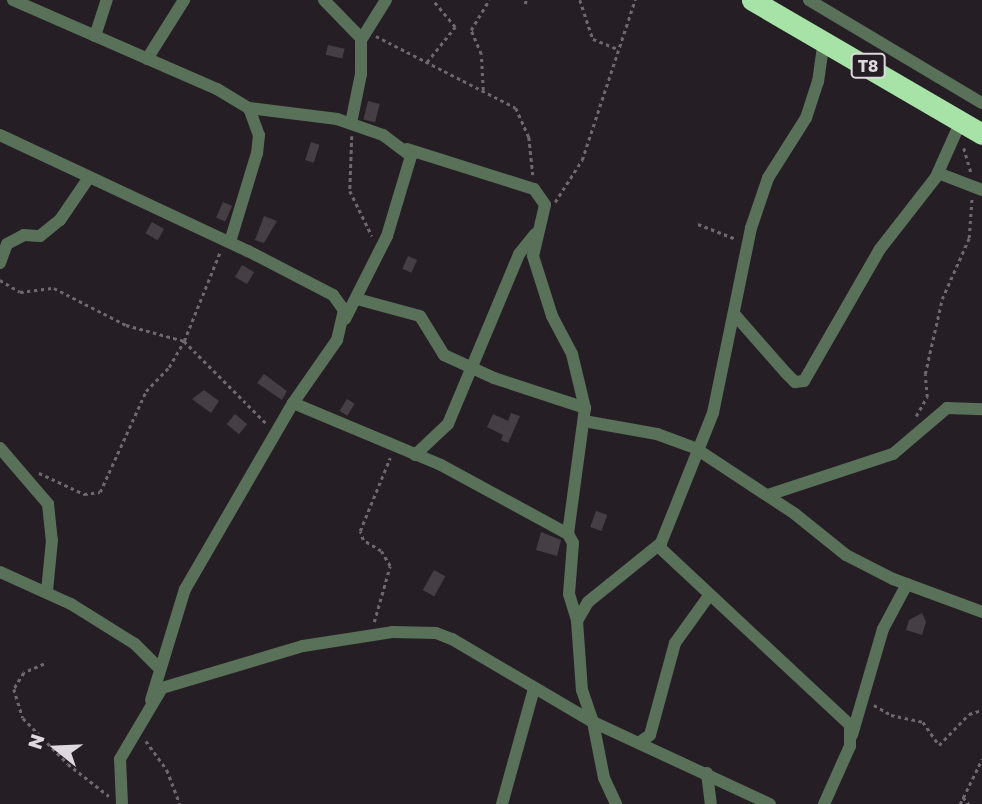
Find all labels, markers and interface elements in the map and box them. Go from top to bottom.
road number: T8 [850,54,886,78]
north arrow [21,713,91,783]
text: N [22,731,49,752]

